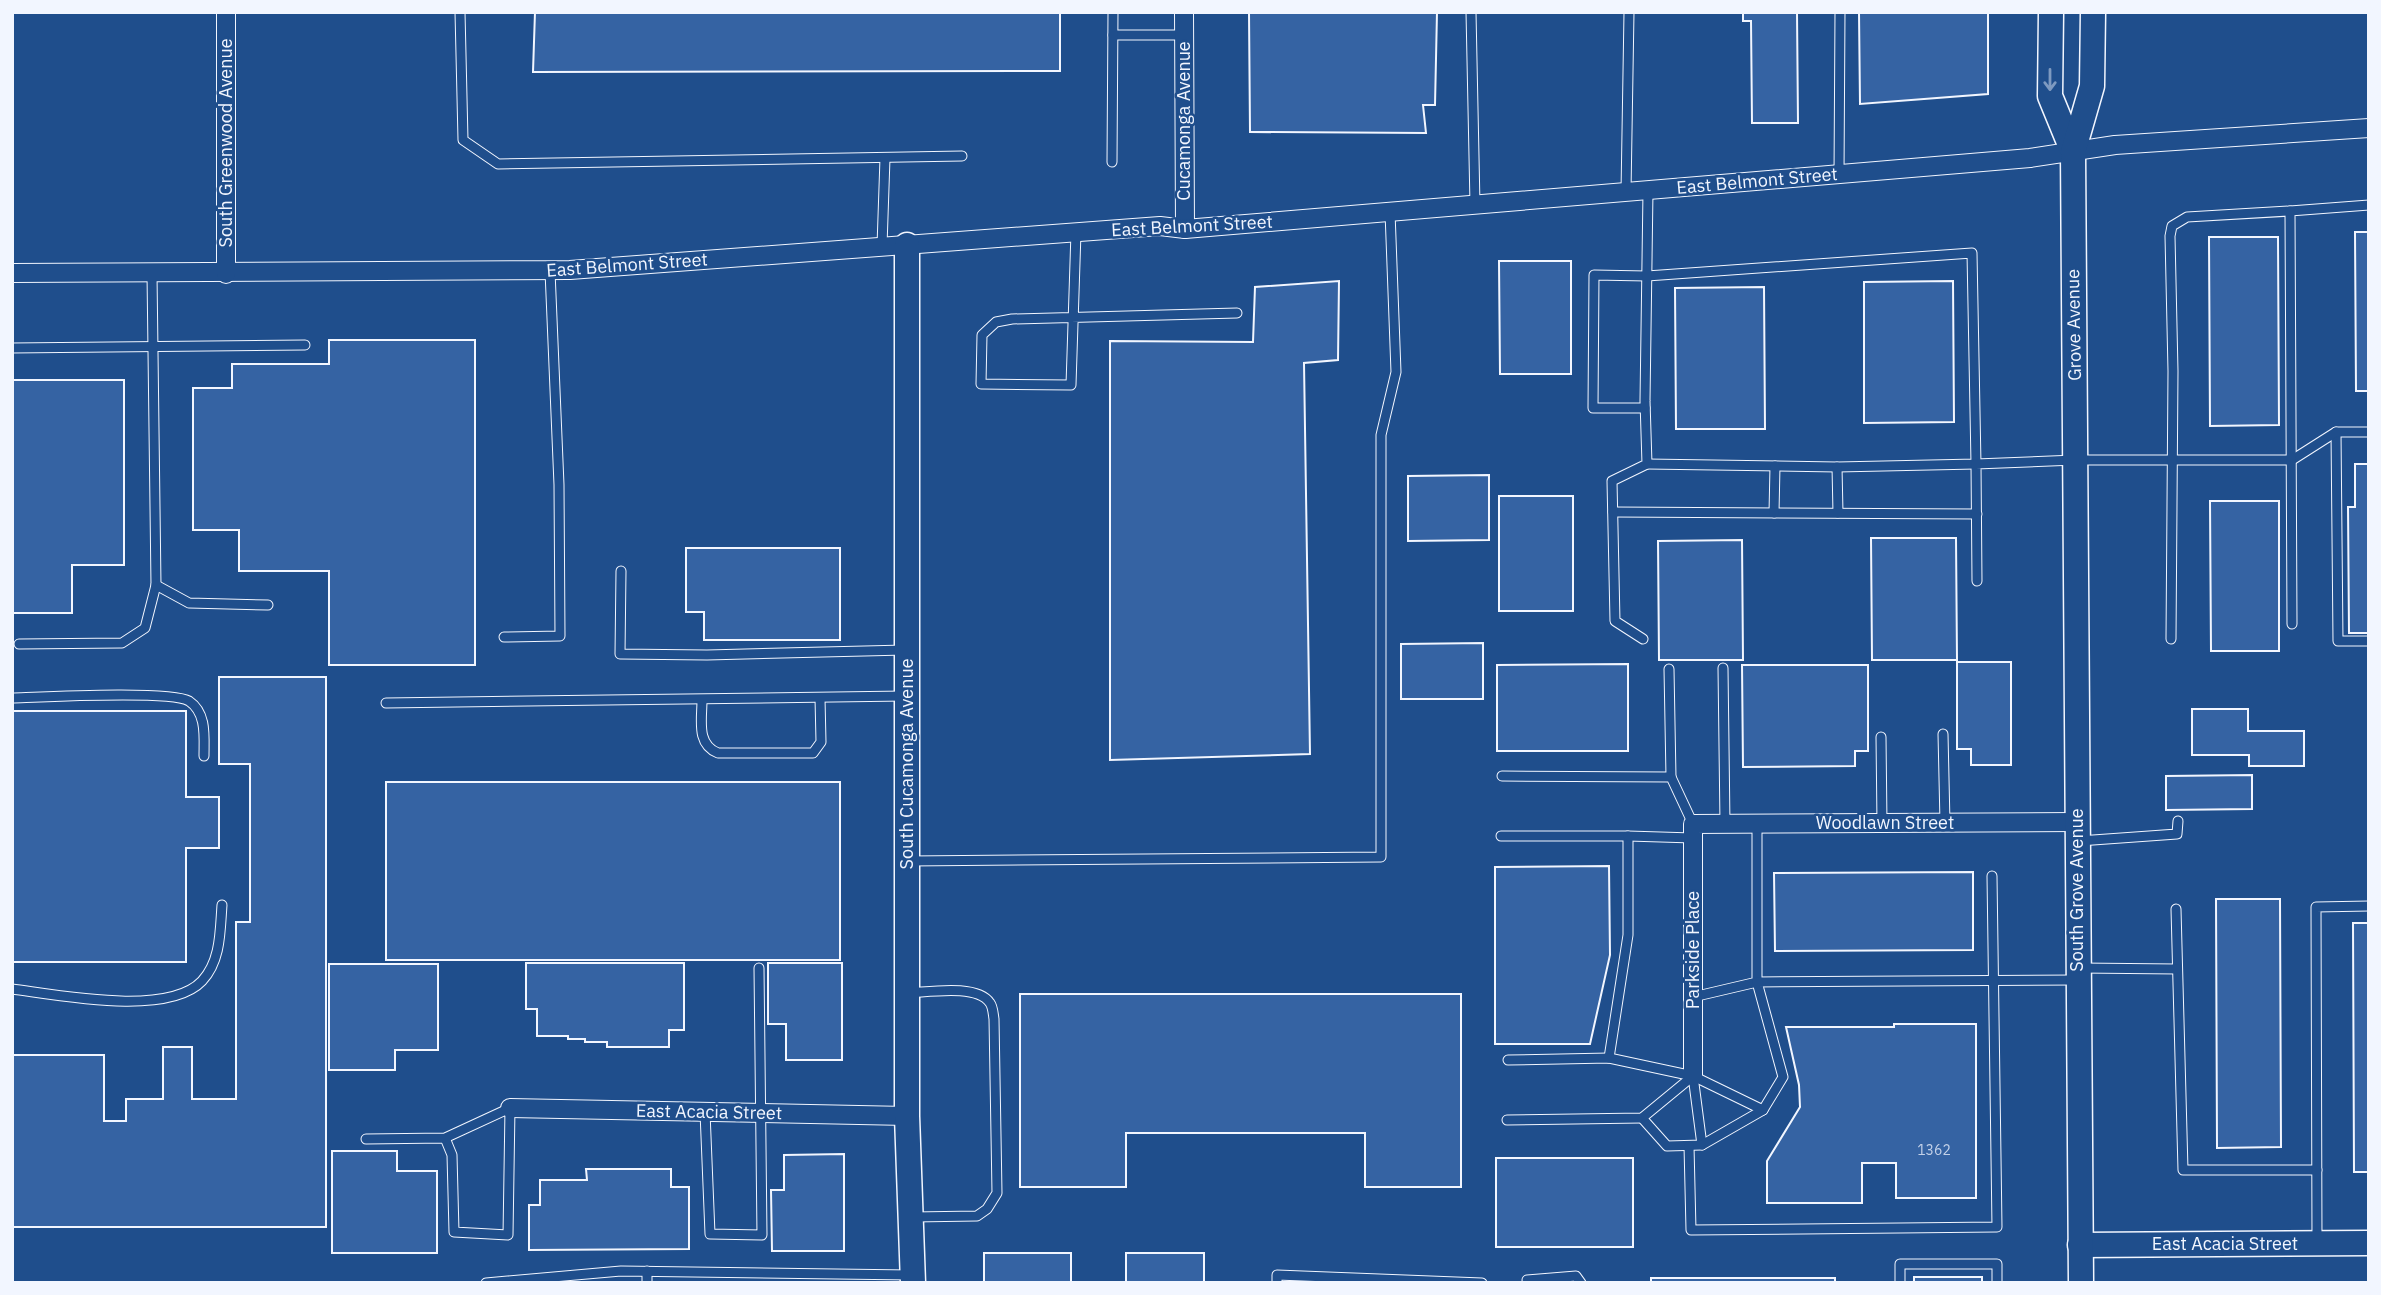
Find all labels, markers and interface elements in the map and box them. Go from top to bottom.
street label: South Greenwood Avenue [214,38,237,248]
street label: Cucamonga Avenue [1172,41,1195,201]
one-way arrow [2044,69,2057,92]
street label: East Belmont Street [1675,162,1839,199]
street label: East Belmont Street [1111,210,1273,241]
street label: East Belmont Street [545,247,708,282]
street label: Grove Avenue [2061,269,2086,381]
street label: South Cucamonga Avenue [895,658,918,870]
street label: South Grove Avenue [2065,808,2088,972]
street label: Woodlawn Street [1816,811,1954,834]
street label: Parkside Place [1681,891,1704,1009]
street label: East Acacia Street [636,1099,782,1124]
house number: 1362 [1917,1141,1951,1159]
street label: East Acacia Street [2152,1232,2298,1255]

